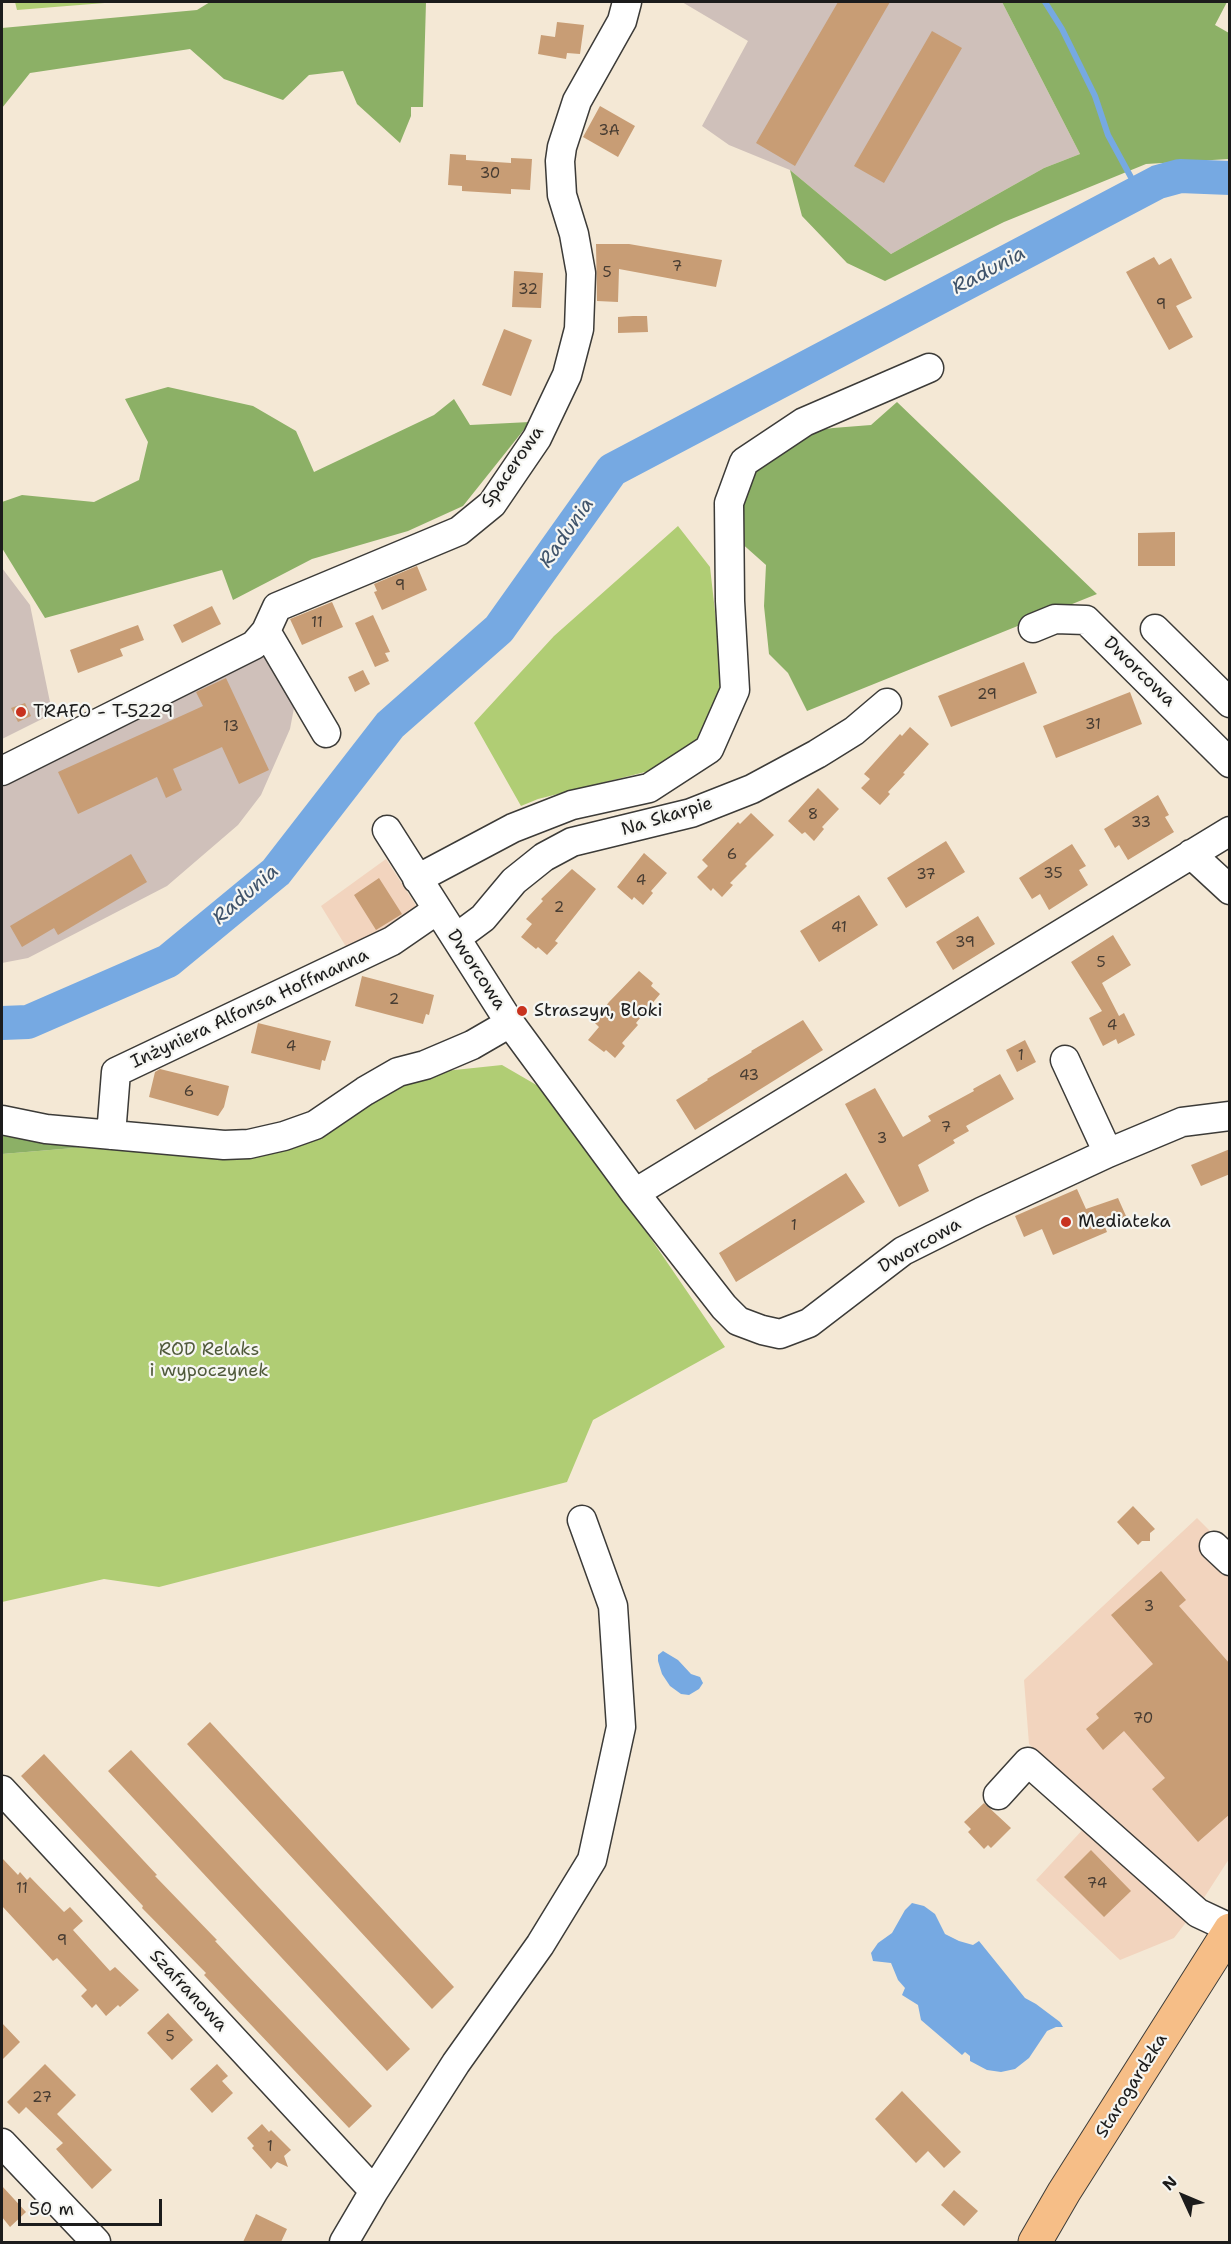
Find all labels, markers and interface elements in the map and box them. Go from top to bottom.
house number: 3A [598,122,620,140]
house number: 30 [480,165,500,183]
water label: Radunia [948,242,1030,300]
house number: 7 [672,258,682,276]
house number: 5 [602,264,612,282]
house number: 32 [518,281,538,299]
house number: 9 [1156,296,1166,314]
street label: Spacerowa [477,422,549,512]
water label: Radunia [534,493,600,573]
house number: 9 [395,577,405,595]
house number: 11 [311,614,323,632]
street label: Dworcowa [1099,632,1179,712]
house number: 29 [977,686,997,704]
place label: TRAFO - T-5229 [33,701,173,723]
marker: TRAFO - T-5229 [14,705,28,719]
house number: 31 [1085,716,1101,734]
house number: 13 [223,718,239,736]
street label: Na Skarpie [619,793,715,841]
house number: 8 [808,806,818,824]
house number: 33 [1131,814,1151,832]
house number: 6 [727,846,737,864]
water label: Radunia [208,860,284,930]
house number: 35 [1043,865,1063,883]
house number: 37 [916,866,936,884]
house number: 4 [636,872,646,890]
house number: 2 [554,899,564,917]
house number: 41 [831,919,847,937]
street label: Dworcowa [442,926,510,1014]
house number: 39 [955,934,975,952]
street label: Inżyniera Alfonsa Hoffmanna [128,944,372,1074]
house number: 5 [1096,954,1106,972]
house number: 2 [389,991,399,1009]
place label: Straszyn, Bloki [534,1000,663,1022]
marker: Straszyn, Bloki [515,1004,529,1018]
house number: 4 [1107,1017,1117,1035]
house number: 4 [286,1038,296,1056]
house number: 1 [1018,1047,1024,1065]
house number: 43 [739,1067,759,1085]
house number: 6 [184,1083,194,1101]
house number: 7 [941,1119,951,1137]
house number: 3 [877,1130,887,1148]
place label: Mediateka [1078,1211,1171,1233]
street label: Dworcowa [875,1214,965,1278]
marker: Mediateka [1059,1215,1073,1229]
house number: 1 [791,1217,797,1235]
park label: ROD Relaks i wypoczynek [149,1339,269,1382]
house number: 3 [1144,1598,1154,1616]
house number: 70 [1133,1710,1153,1728]
house number: 74 [1087,1875,1107,1893]
house number: 11 [16,1880,28,1898]
house number: 9 [57,1932,67,1950]
street label: Szafranowa [145,1946,231,2036]
house number: 5 [165,2028,175,2046]
street label: Starogardzka [1091,2030,1173,2142]
house number: 27 [32,2089,52,2107]
house number: 1 [267,2138,273,2156]
north arrow [1153,2166,1213,2226]
text: N [1158,2171,1182,2195]
scale bar [21,2187,165,2225]
text: 50 m [29,2197,74,2221]

